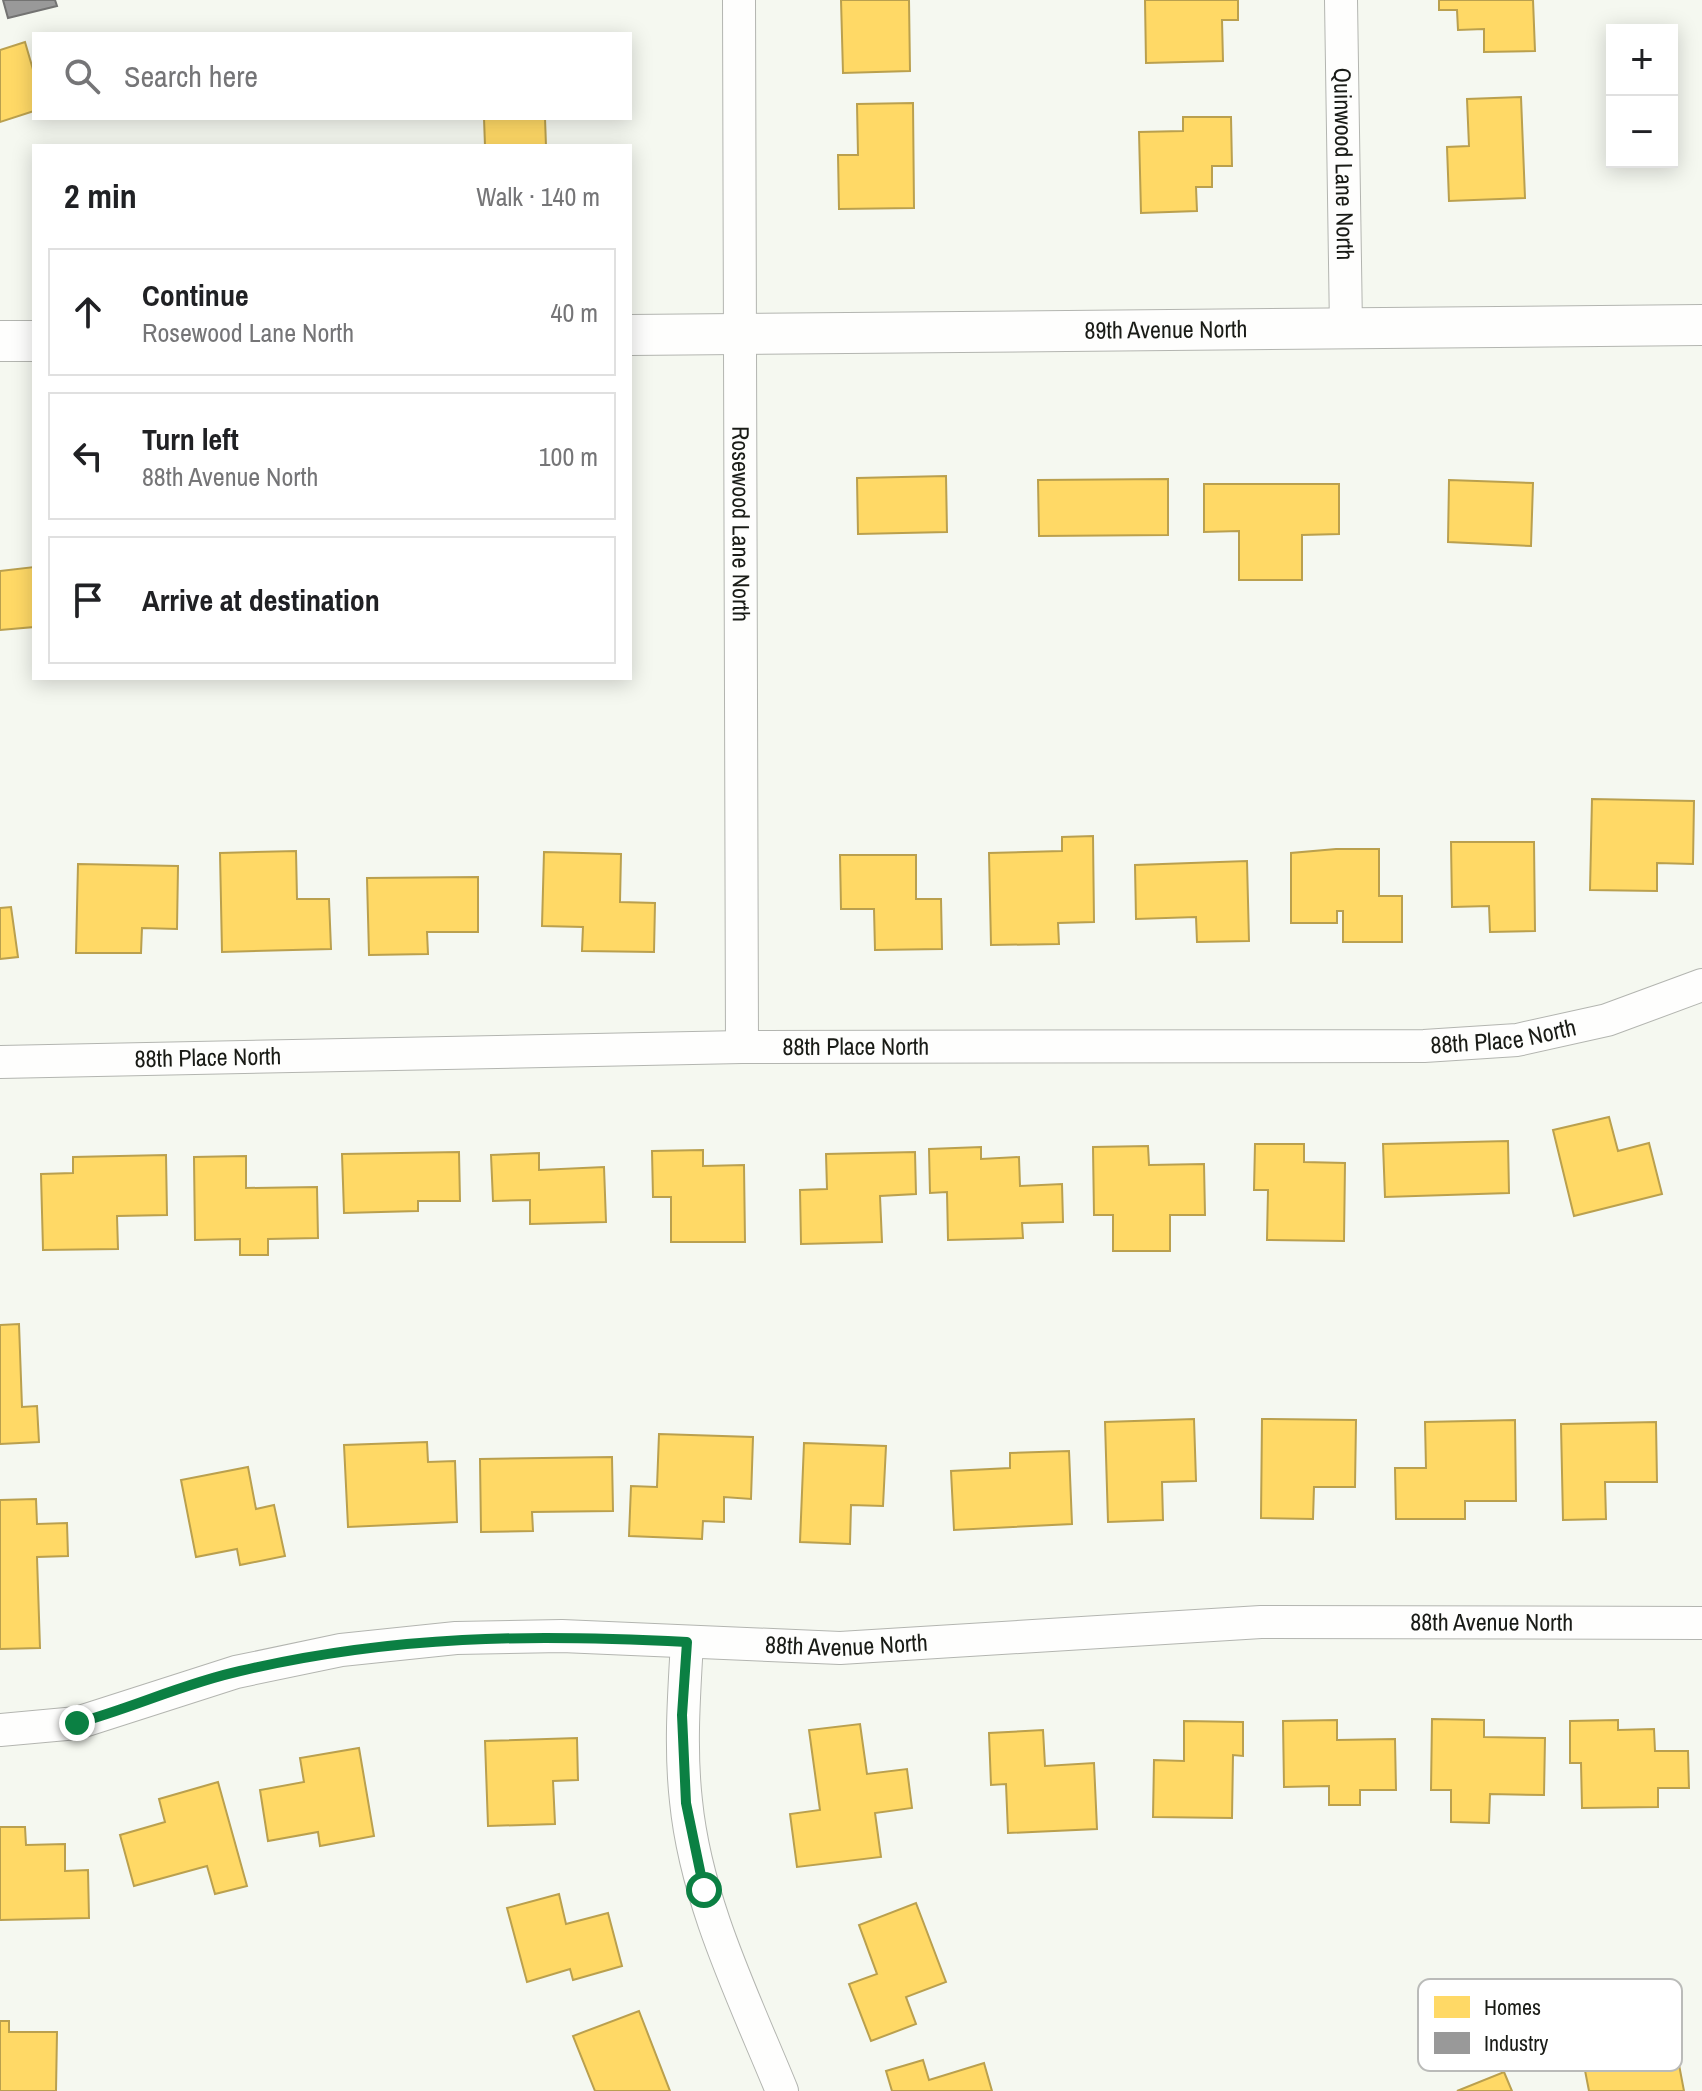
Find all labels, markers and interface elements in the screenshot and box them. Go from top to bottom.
map controls [1606,24,1678,168]
button: + [1606,24,1678,96]
search box [32,32,632,120]
icon: search [60,54,104,98]
text: Search here [124,56,258,96]
street label: Quinwood Lane North [1327,67,1362,261]
button: − [1606,96,1678,168]
text: 2 min [64,173,137,219]
text: Walk · 140 m [476,179,600,214]
text: Continue [142,275,249,315]
icon: ahead [66,290,110,334]
text: 40 m [551,295,598,330]
street label: 89th Avenue North [1084,312,1248,346]
text: Rosewood Lane North [142,315,354,350]
text: Turn left [142,419,239,459]
street label: Rosewood Lane North [725,426,758,622]
icon: left [66,434,110,478]
text: 100 m [539,439,598,474]
text: 88th Avenue North [142,459,318,494]
icon: arrive [66,578,110,622]
text: Arrive at destination [142,580,380,620]
street label: 88th Place North [1429,1010,1579,1061]
street label: 88th Place North [782,1030,929,1062]
street label: 88th Place North [134,1039,282,1074]
street label: 88th Avenue North [1410,1605,1573,1638]
street label: 88th Avenue North [765,1626,929,1663]
route end [59,1705,95,1741]
route start [686,1872,722,1908]
legend [1418,1979,1682,2071]
text: Homes [1484,1992,1541,2022]
text: Industry [1484,2028,1548,2058]

